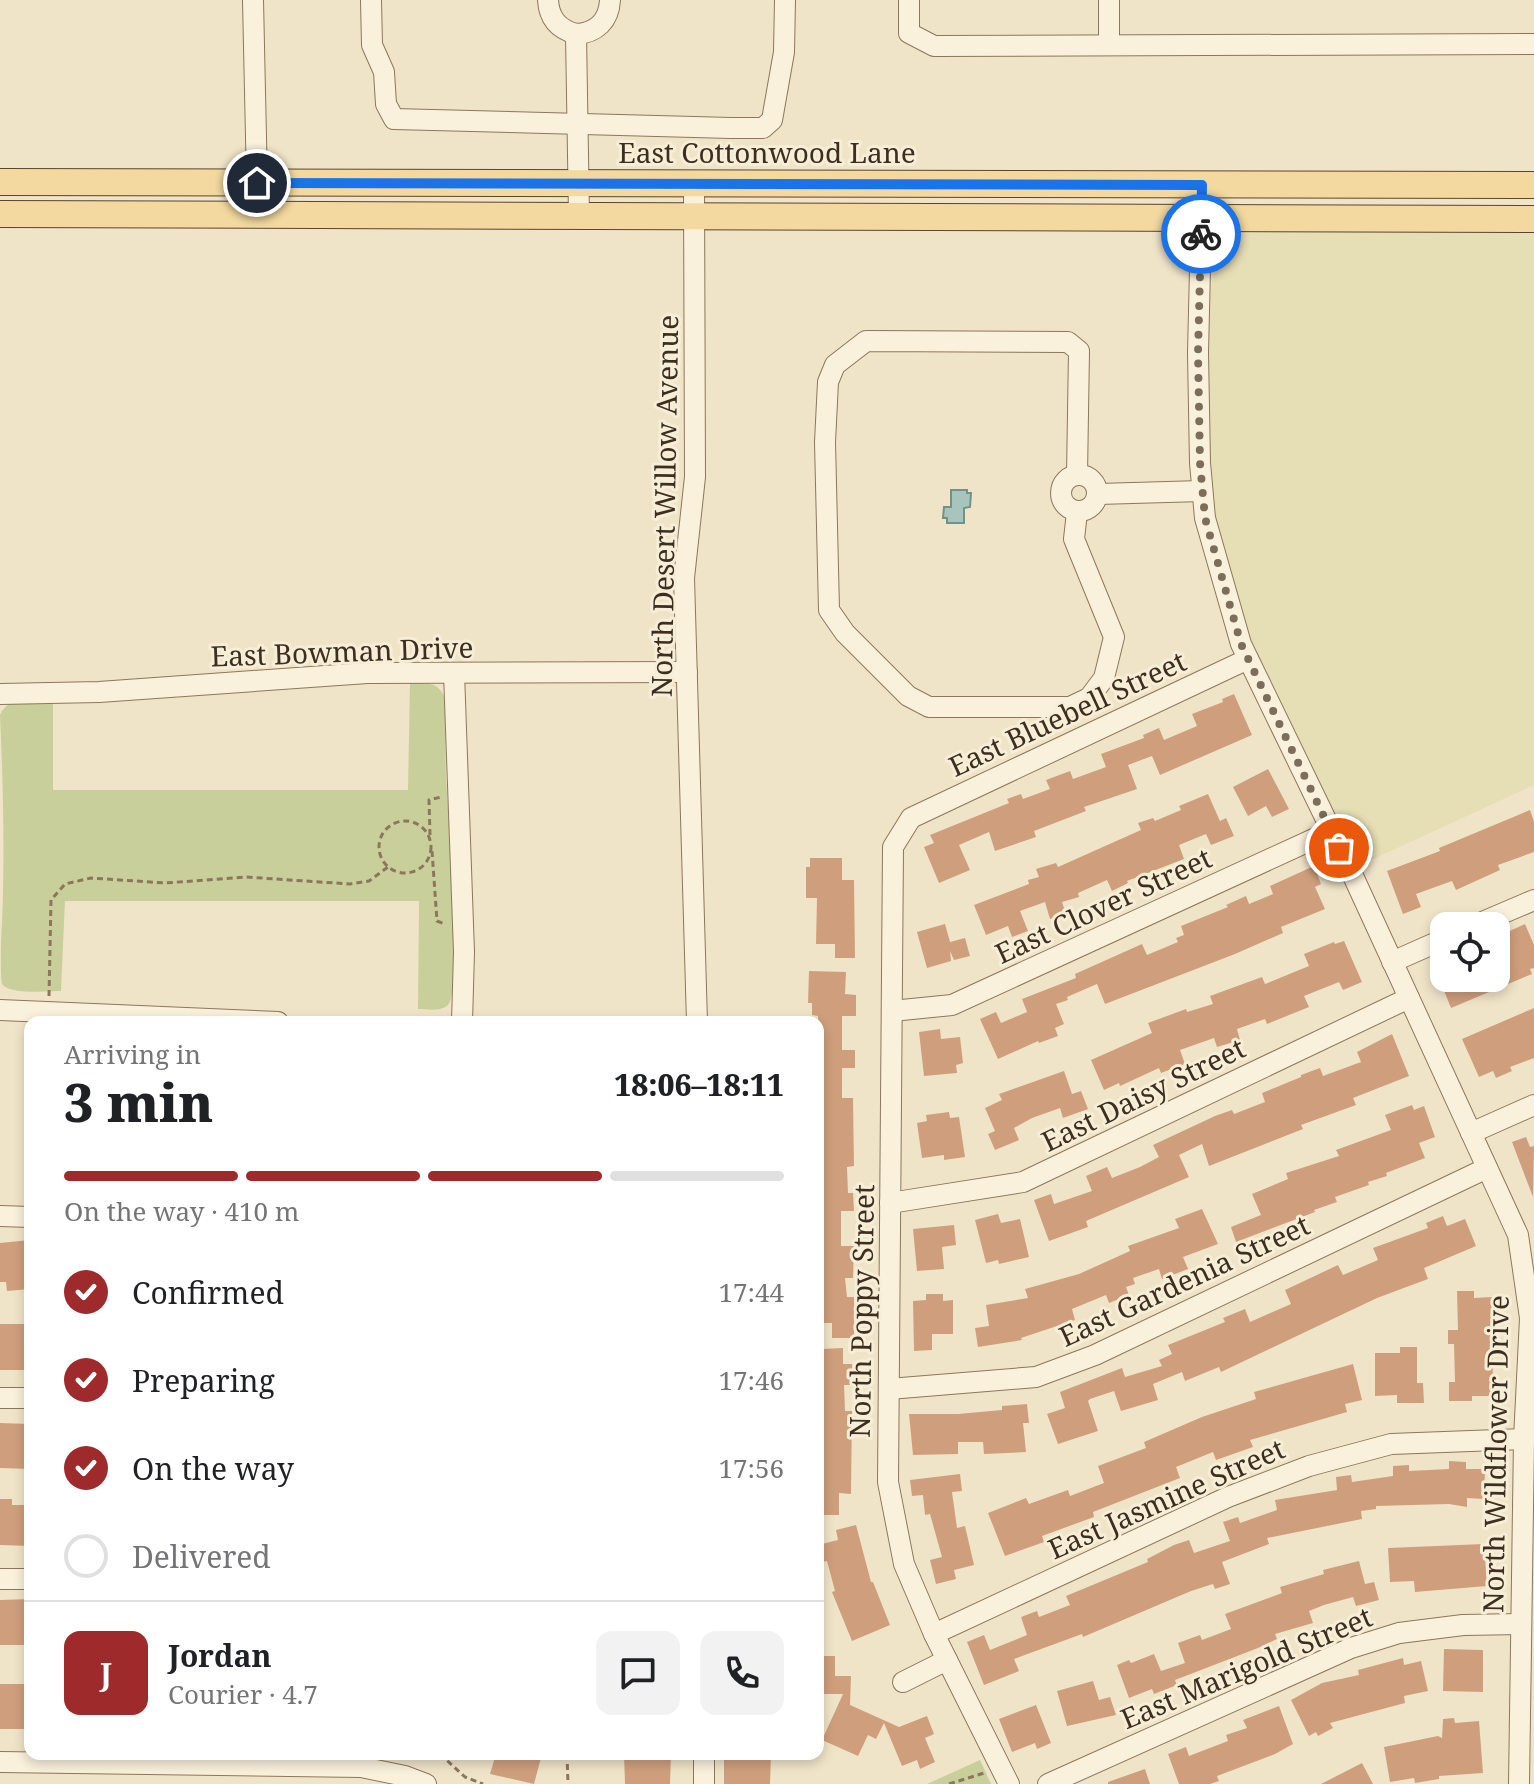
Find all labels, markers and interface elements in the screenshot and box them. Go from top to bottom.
street label: East Cottonwood Lane [618,133,916,171]
pin [223,149,291,217]
icon: home [235,161,279,205]
courier [1161,194,1241,274]
icon: bike [1179,212,1223,256]
street label: North Desert Willow Avenue [642,315,686,697]
street label: East Bowman Drive [210,627,474,675]
street label: East Bluebell Street [942,641,1192,785]
pin [1305,814,1373,882]
icon: bag [1317,826,1361,870]
street label: East Clover Street [989,838,1218,972]
map controls [1430,912,1510,992]
button: locate [1430,912,1510,992]
street label: East Daisy Street [1035,1028,1251,1160]
text: Arriving in [64,1036,201,1072]
text: 18:06–18:11 [614,1064,784,1105]
text: 3 min [64,1066,213,1137]
street label: North Poppy Street [840,1184,882,1438]
text: On the way · 410 m [64,1193,299,1229]
street label: East Gardenia Street [1053,1205,1316,1355]
icon: check [64,1270,108,1314]
text: Confirmed [132,1272,284,1313]
text: 17:44 [718,1274,784,1310]
street label: North Wildflower Drive [1473,1295,1517,1613]
icon: check [64,1358,108,1402]
text: Preparing [132,1360,275,1401]
text: 17:46 [718,1362,784,1398]
street label: East Jasmine Street [1042,1429,1290,1567]
icon: check [64,1446,108,1490]
text: On the way [132,1448,294,1489]
text: 17:56 [718,1450,784,1486]
text: Delivered [132,1536,271,1577]
street label: East Marigold Street [1114,1597,1378,1737]
button: chat [596,1631,680,1715]
button: phone [700,1631,784,1715]
text: Jordan [168,1635,271,1676]
text: J [100,1653,112,1694]
text: Courier · 4.7 [168,1676,318,1712]

